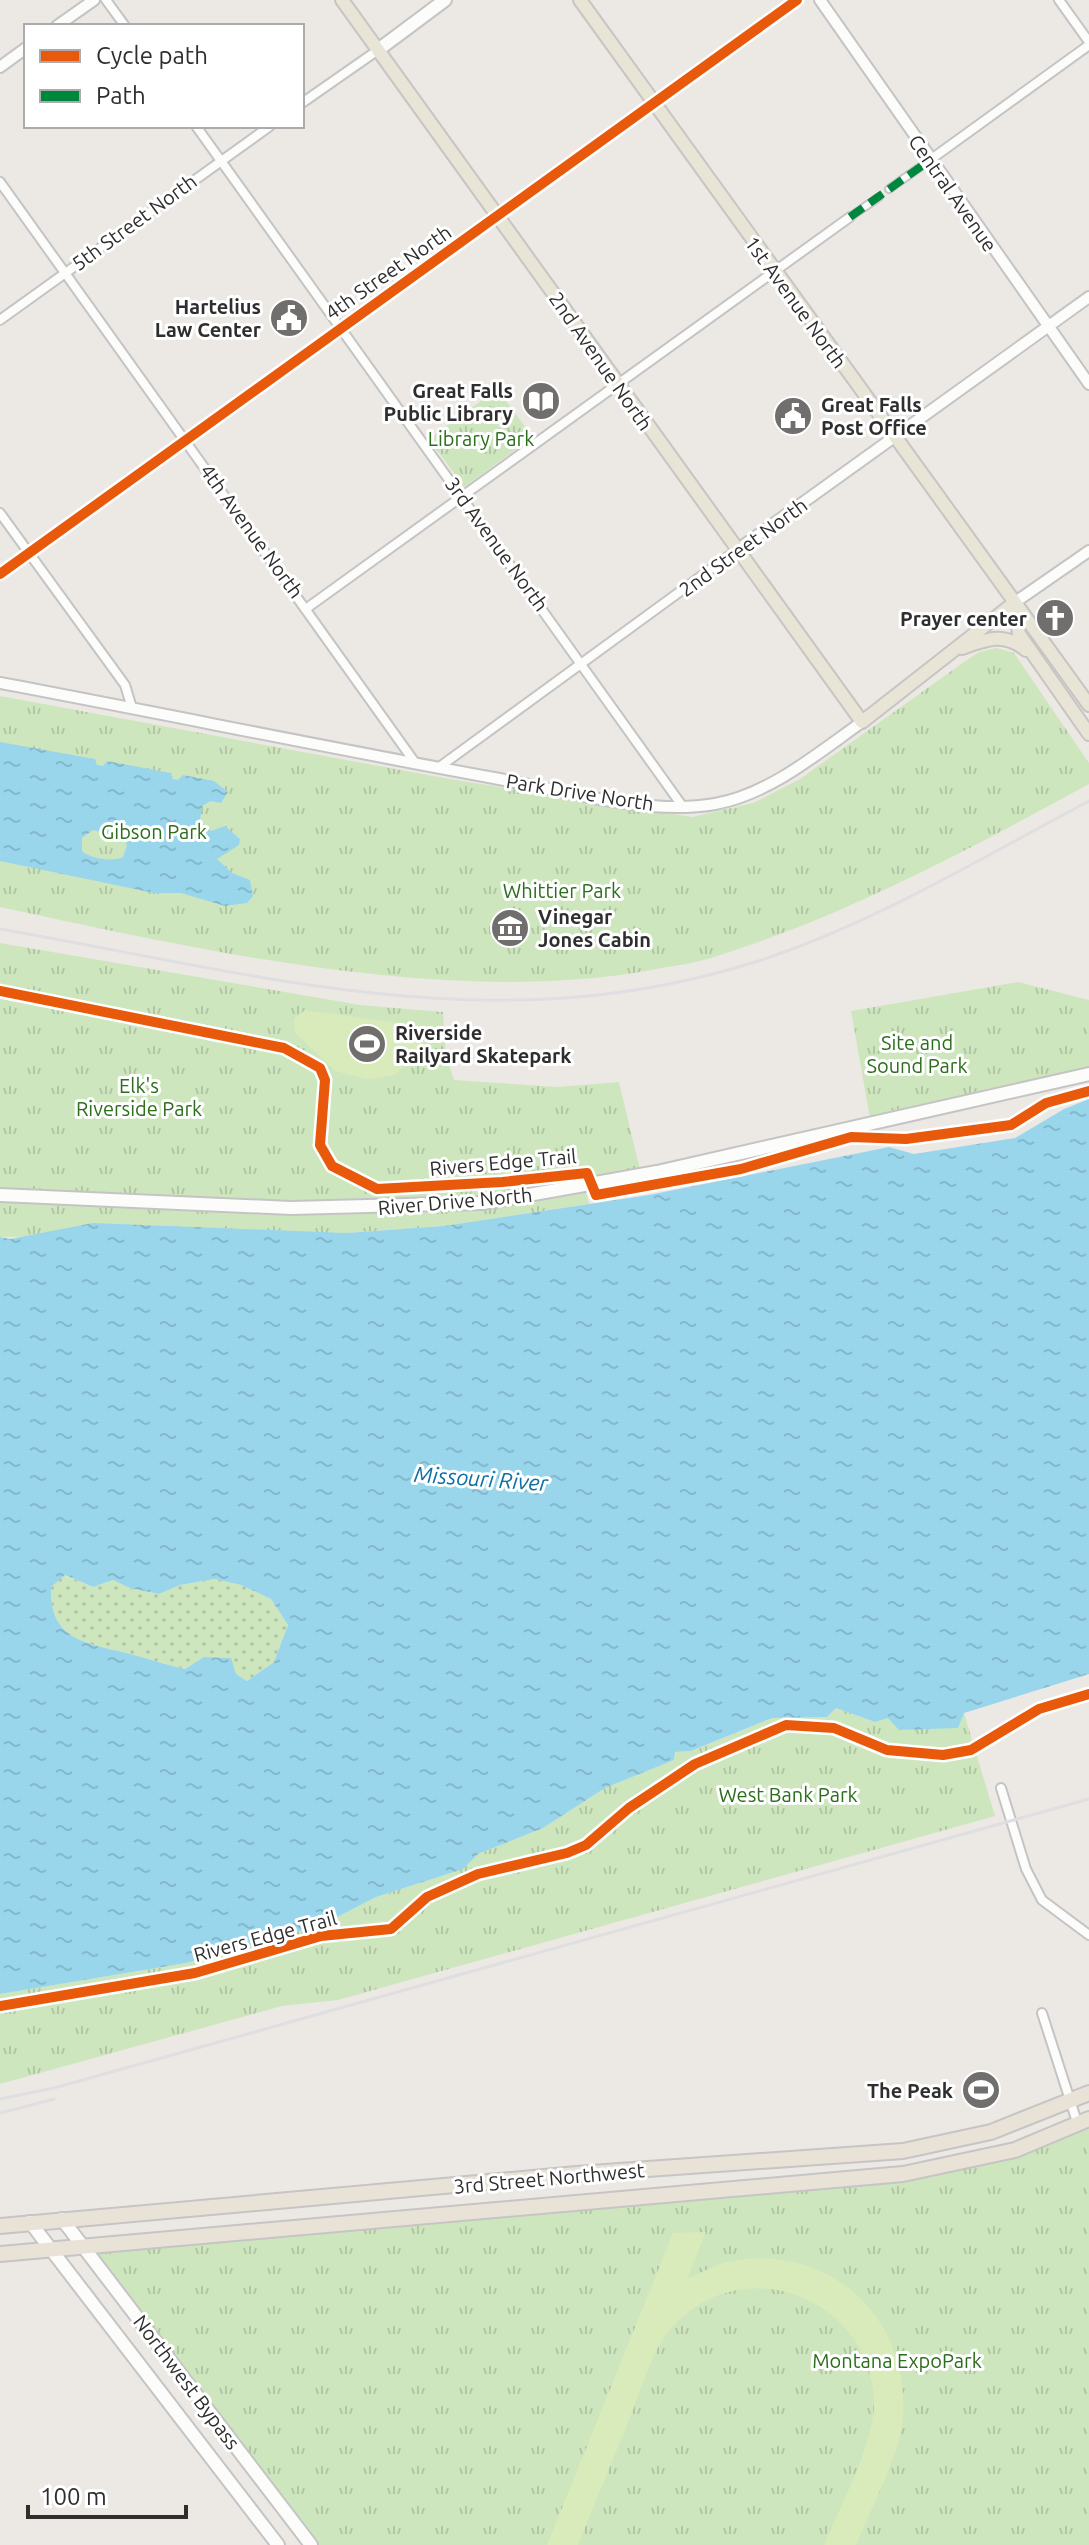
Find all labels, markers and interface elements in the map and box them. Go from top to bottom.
legend [24,24,304,128]
text: Cycle path [96,42,208,69]
text: Path [96,82,146,109]
street label: Central Avenue [904,130,1002,256]
street label: 5th Street North [67,169,201,275]
street label: 4th Street North [321,220,455,324]
street label: 1st Avenue North [740,232,852,372]
street label: 2nd Avenue North [545,287,657,435]
place label: Hartelius Law Center [155,295,262,341]
public building icon: Hartelius Law Center [268,297,310,339]
place label: Great Falls Public Library [384,379,513,425]
library icon: Great Falls Public Library [520,380,562,422]
place label: Great Falls Post Office [821,393,927,439]
public building icon: Great Falls Post Office [772,395,814,437]
park label: Library Park [428,427,534,450]
street label: 4th Avenue North [196,460,308,602]
street label: 3rd Avenue North [441,473,553,615]
street label: 2nd Street North [675,493,811,601]
church icon: Prayer center [1034,597,1076,639]
place label: Prayer center [900,607,1028,630]
street label: Park Drive North [505,769,655,815]
park label: Gibson Park [101,820,207,843]
park label: Whittier Park [503,879,621,902]
place label: Vinegar Jones Cabin [538,905,651,951]
museum icon: Vinegar Jones Cabin [489,907,531,949]
place label: Riverside Railyard Skatepark [395,1021,572,1067]
sports icon: Riverside Railyard Skatepark [346,1023,388,1065]
park label: Site and Sound Park [866,1031,968,1077]
park label: Elk's Riverside Park [76,1074,202,1120]
street label: Rivers Edge Trail [429,1144,577,1180]
street label: River Drive North [377,1183,533,1219]
water label: Missouri River [413,1461,549,1495]
park label: West Bank Park [718,1783,858,1806]
street label: Rivers Edge Trail [191,1906,339,1966]
sports icon: The Peak [960,2069,1002,2111]
place label: The Peak [867,2079,953,2102]
street label: 3rd Street Northwest [453,2158,645,2198]
street label: Northwest Bypass [129,2310,245,2454]
park label: Montana ExpoPark [812,2349,982,2372]
scale bar [28,2469,186,2519]
text: 100 m [40,2483,107,2510]

